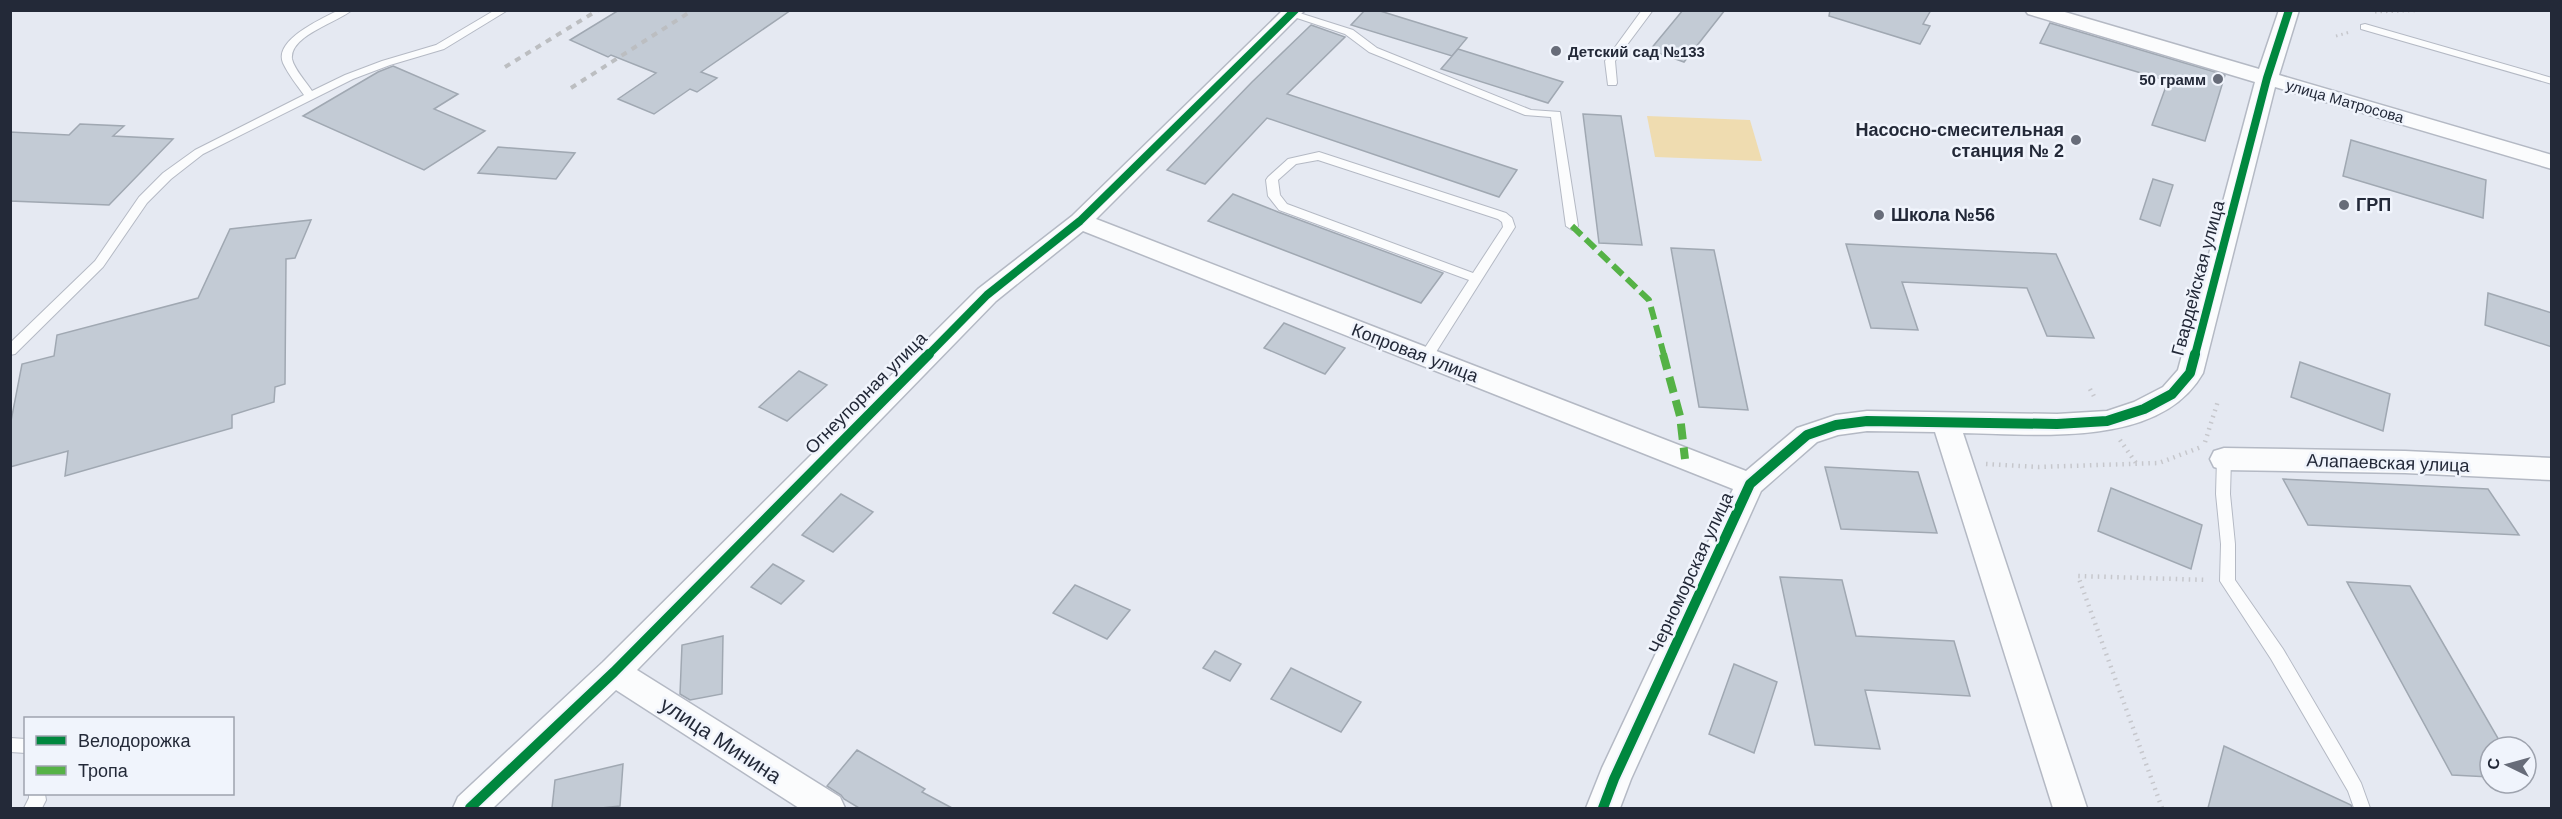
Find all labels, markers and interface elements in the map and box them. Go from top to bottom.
place label: Детский сад №133 [1568,43,1705,60]
marker: Детский сад №133 [1549,44,1563,58]
place label: 50 грамм [2139,71,2206,88]
marker: 50 грамм [2211,72,2225,86]
street label: улица Матросова [2284,76,2407,126]
place label: Насосно-смесительная станция № 2 [1855,120,2064,161]
marker: Насосно-смесительная станция № 2 [2069,133,2083,147]
place label: ГРП [2356,195,2391,215]
street label: Гвардейская улица [2168,197,2229,358]
marker: ГРП [2337,198,2351,212]
place label: Школа №56 [1891,205,1995,225]
marker: Школа №56 [1872,208,1886,222]
street label: Копровая улица [1349,320,1482,387]
street label: Огнеупорная улица [801,328,931,458]
street label: Алапаевская улица [2306,450,2471,476]
street label: Черноморская улица [1645,488,1738,657]
street label: улица Минина [656,692,786,788]
legend [24,717,234,795]
text: Велодорожка [78,731,191,751]
north arrow [2478,735,2538,795]
text: С [2485,757,2503,770]
text: Тропа [78,761,129,781]

